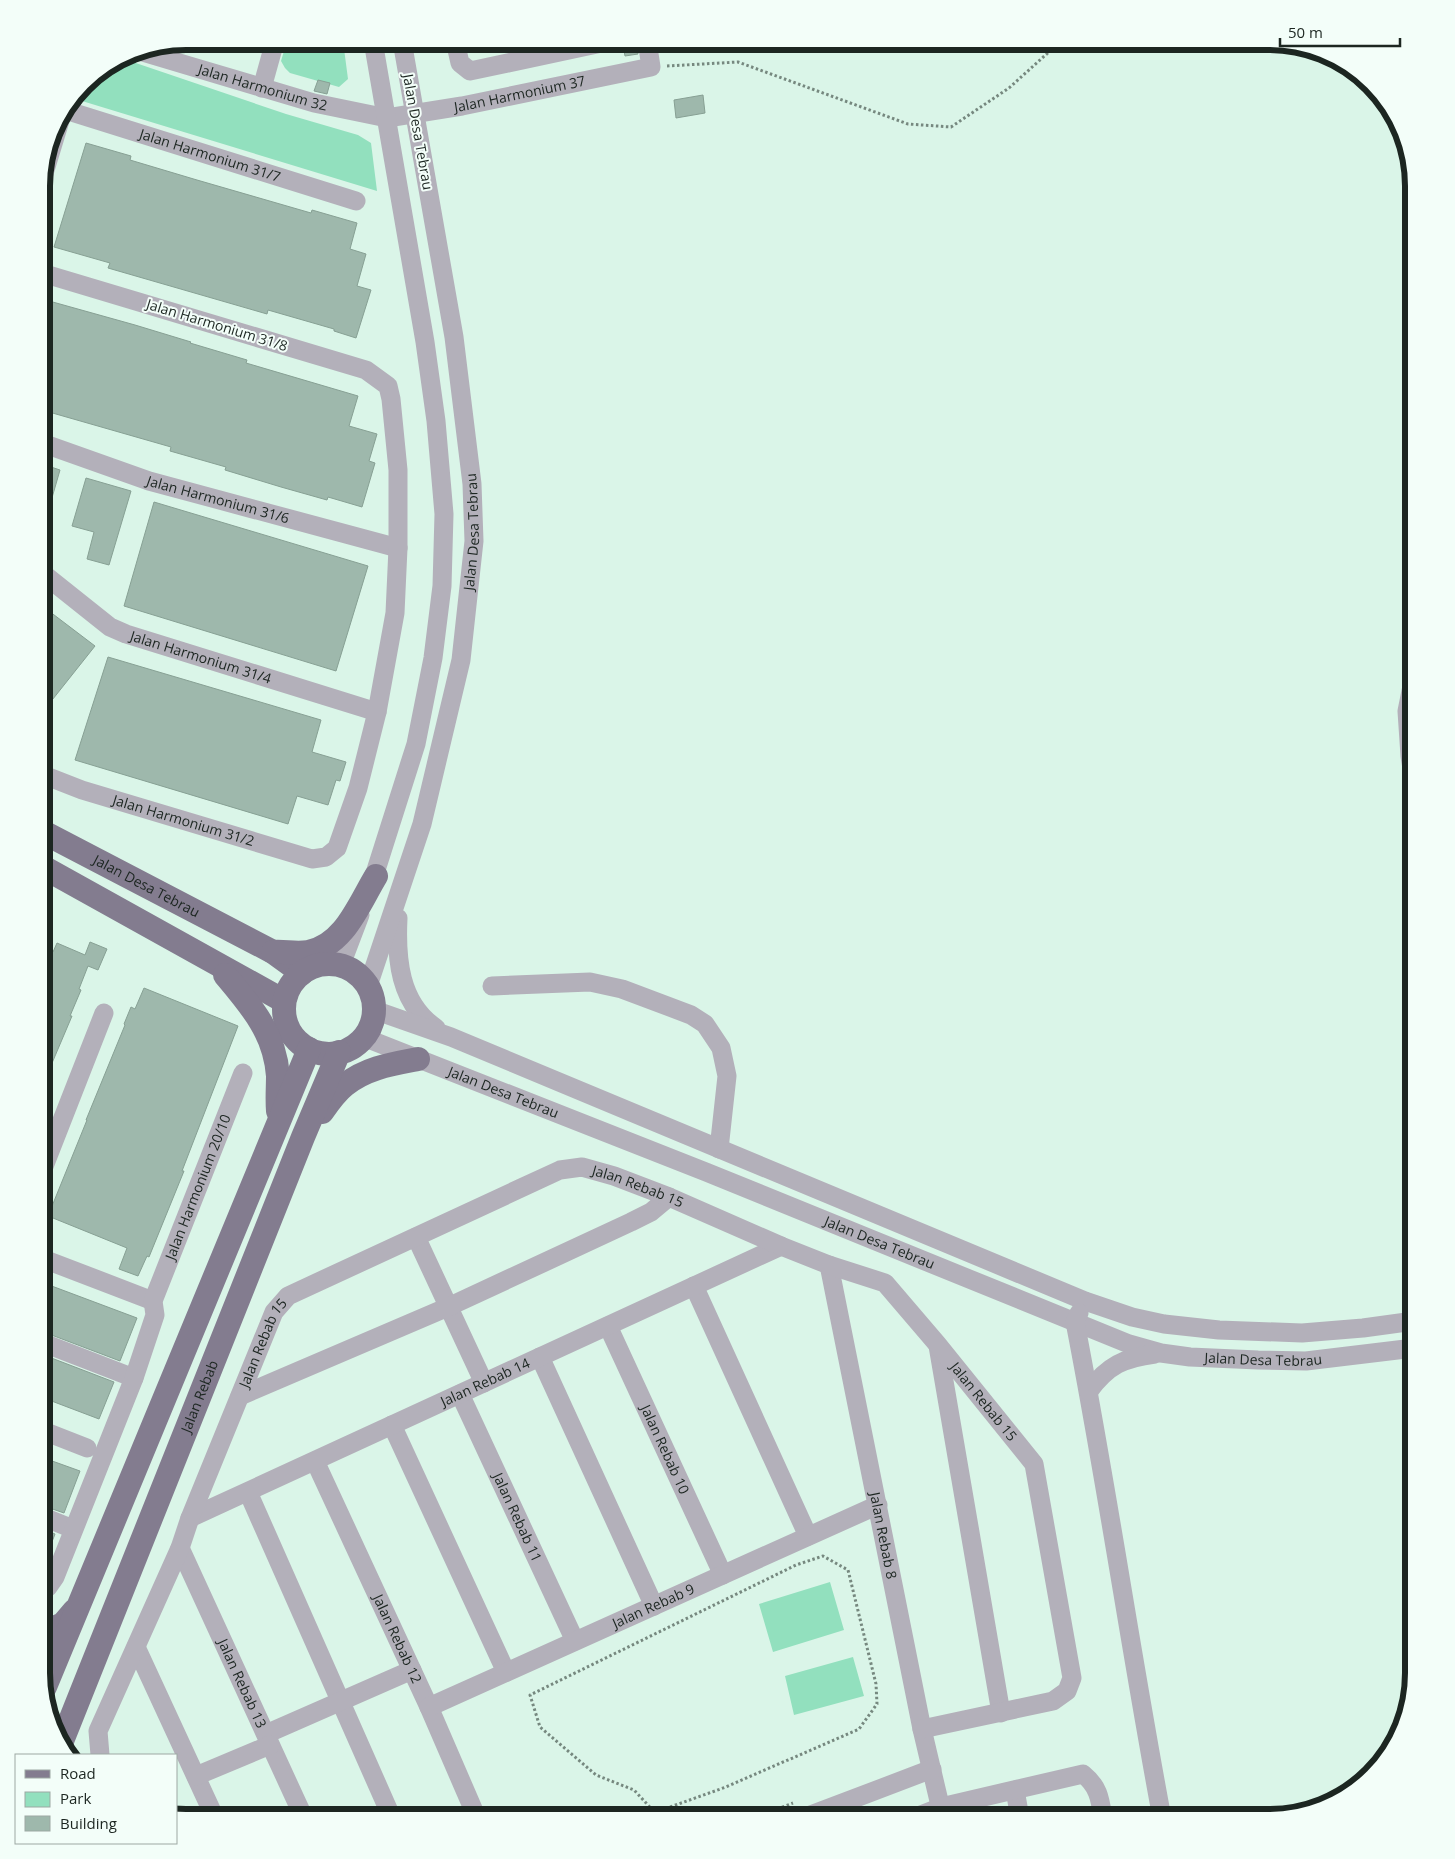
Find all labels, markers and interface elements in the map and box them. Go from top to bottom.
scale bar [1280,15,1400,47]
text: 50 m [1288,22,1323,42]
street label: Jalan Harmonium 32 [194,59,329,114]
street label: Jalan Desa Tebrau [399,70,438,191]
street label: Jalan Harmonium 37 [451,71,587,116]
street label: Jalan Harmonium 31/7 [135,123,283,186]
street label: Jalan Harmonium 31/8 [142,293,290,355]
street label: Jalan Harmonium 31/6 [142,470,292,527]
street label: Jalan Desa Tebrau [458,472,483,593]
street label: Jalan Harmonium 31/4 [126,625,274,688]
street label: Jalan Harmonium 31/2 [109,789,257,850]
street label: Jalan Desa Tebrau [88,849,203,921]
street label: Jalan Desa Tebrau [444,1061,562,1122]
street label: Jalan Harmonium 20/10 [160,1111,235,1264]
street label: Jalan Rebab 15 [588,1160,687,1211]
street label: Jalan Desa Tebrau [820,1210,938,1273]
street label: Jalan Rebab 15 [233,1294,291,1392]
street label: Jalan Desa Tebrau [1202,1348,1323,1370]
street label: Jalan Rebab 14 [436,1353,533,1411]
street label: Jalan Rebab 15 [945,1356,1022,1445]
street label: Jalan Rebab [175,1357,222,1437]
street label: Jalan Rebab 10 [636,1400,694,1497]
street label: Jalan Rebab 11 [488,1468,547,1565]
street label: Jalan Rebab 8 [865,1488,902,1581]
street label: Jalan Rebab 9 [607,1579,697,1633]
street label: Jalan Rebab 12 [368,1589,427,1686]
street label: Jalan Rebab 13 [213,1634,271,1731]
legend [15,1754,178,1844]
text: Road [60,1763,96,1783]
text: Park [60,1788,91,1808]
text: Building [60,1813,117,1833]

